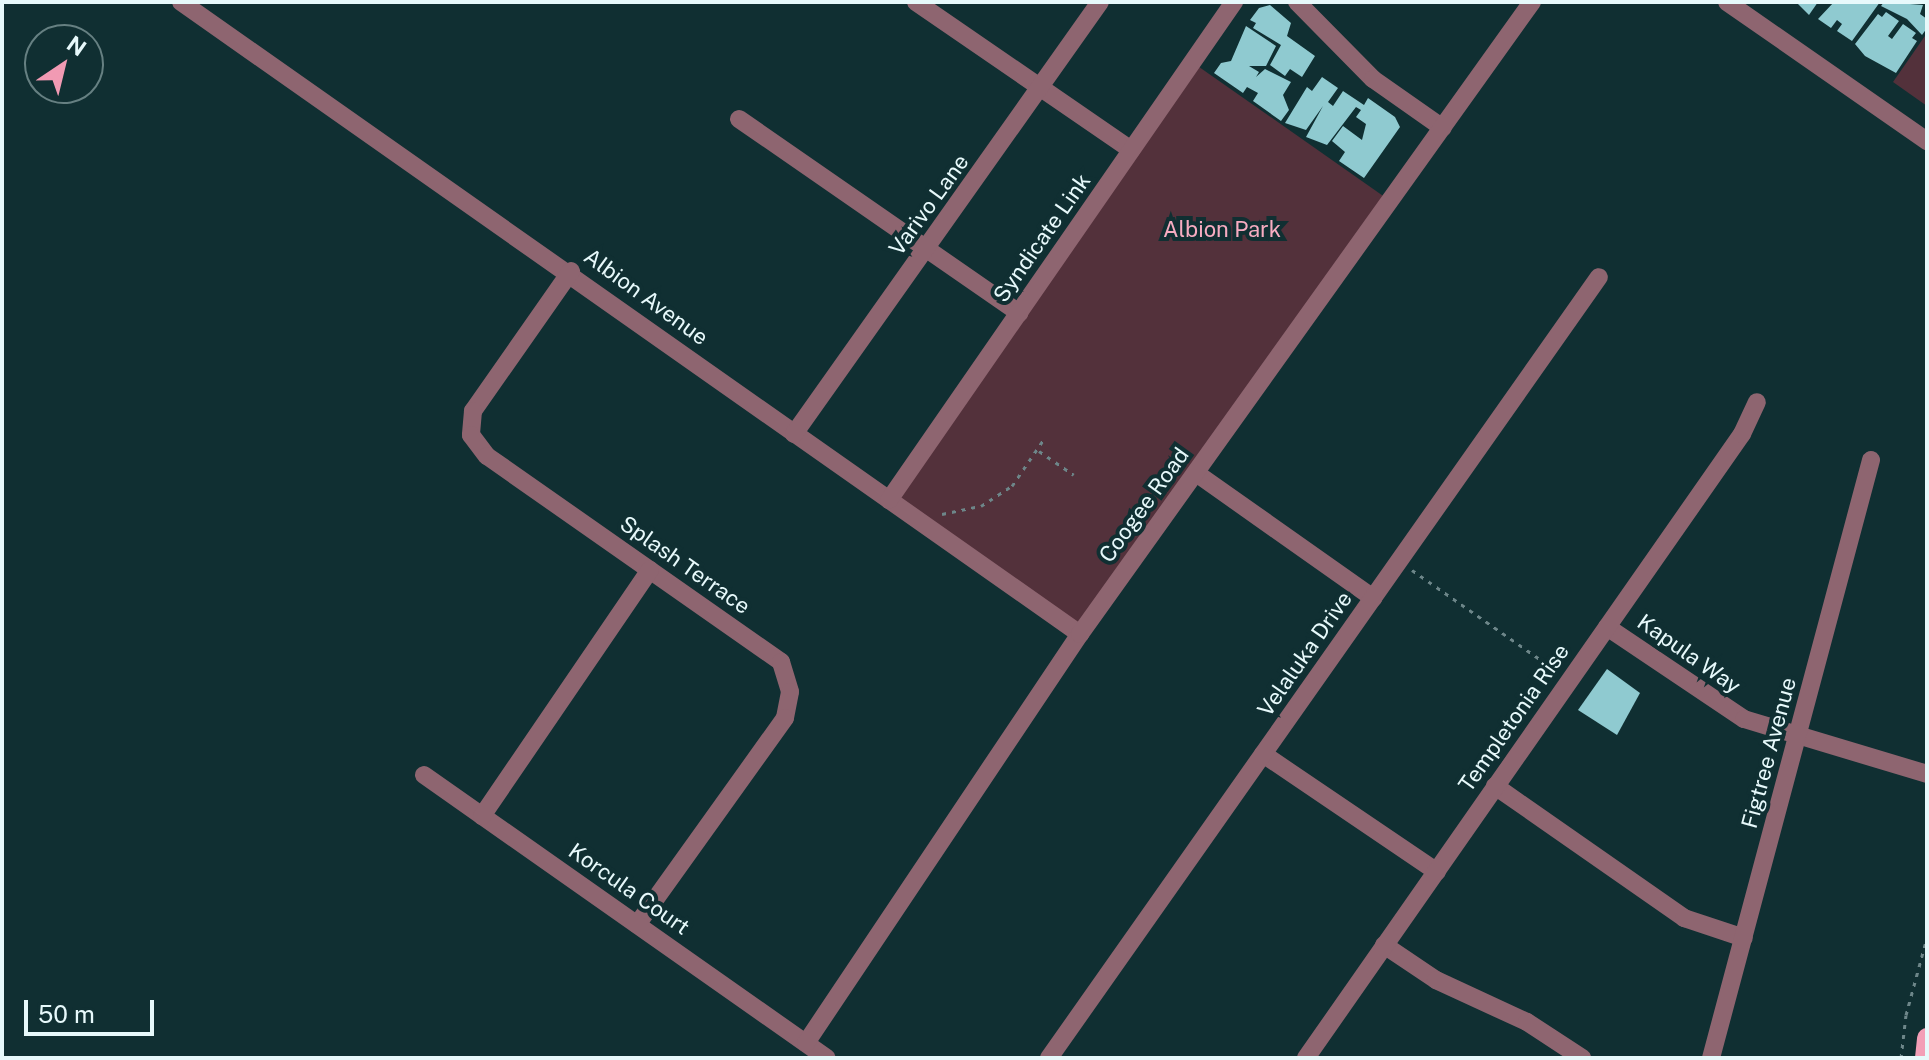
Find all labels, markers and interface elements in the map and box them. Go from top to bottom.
north arrow [24,24,104,104]
text: N [62,30,91,62]
street label: Varivo Lane [884,149,974,261]
street label: Syndicate Link [988,169,1096,307]
park label: Albion Park [1163,217,1281,243]
street label: Albion Avenue [579,243,713,351]
street label: Coogee Road [1093,442,1195,568]
street label: Splash Terrace [615,510,755,620]
street label: Velaluka Drive [1252,586,1358,722]
street label: Kapula Way [1632,609,1746,699]
street label: Templetonia Rise [1453,639,1575,797]
street label: Figtree Avenue [1736,675,1802,831]
street label: Korcula Court [564,838,694,940]
scale bar [28,984,158,1034]
text: 50 m [38,1000,95,1028]

